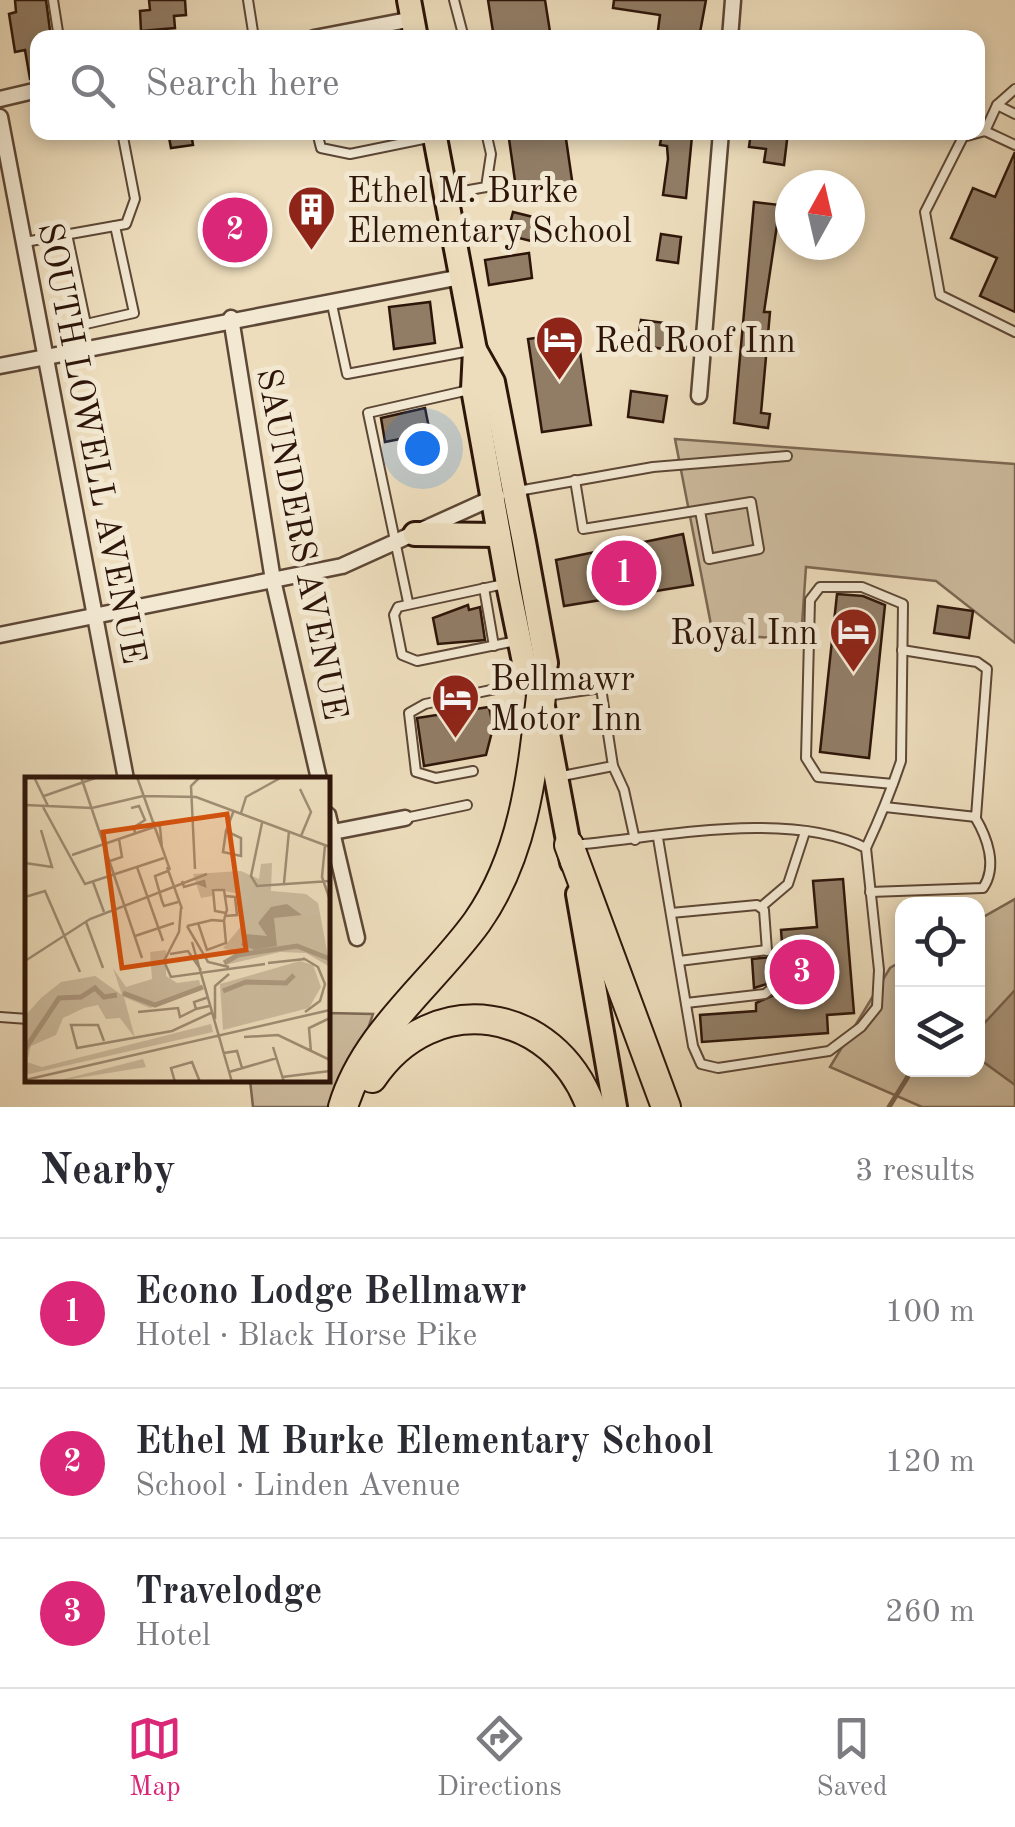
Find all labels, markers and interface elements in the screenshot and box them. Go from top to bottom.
search box [30,30,985,140]
icon: search [65,58,120,113]
text: Search here [145,66,340,104]
north arrow [775,170,865,260]
place label: Ethel M. Burke Elementary School [347,175,632,250]
building icon: Ethel M. Burke Elementary School [286,184,338,252]
pin: 2 [202,192,268,268]
street label: SOUTH LOWELL AVENUE [31,220,151,667]
hotel icon: Red Roof Inn [533,314,585,382]
place label: Red Roof Inn [594,325,796,360]
street label: SAUNDERS AVENUE [249,366,352,723]
your location [397,423,448,474]
pin: 1 [592,536,656,610]
hotel icon: Royal Inn [827,606,879,674]
place label: Royal Inn [670,617,818,652]
place label: Bellmawr Motor Inn [490,663,642,738]
hotel icon: Bellmawr Motor Inn [429,672,481,740]
inset map [25,777,330,1082]
map controls [895,897,985,1077]
button: locate [895,897,985,987]
pin: 3 [770,934,834,1010]
button: layers [895,987,985,1077]
text: Nearby [40,1151,176,1193]
text: 3 results [855,1156,975,1188]
text: Econo Lodge Bellmawr [135,1274,527,1312]
text: 1 [63,1297,82,1329]
text: 100 m [885,1297,975,1329]
text: Hotel · Black Horse Pike [135,1321,477,1353]
text: Ethel M Burke Elementary School [135,1424,713,1462]
text: 2 [63,1447,82,1479]
text: 120 m [885,1447,975,1479]
text: School · Linden Avenue [135,1471,460,1503]
text: Travelodge [135,1574,322,1612]
text: 3 [63,1597,82,1629]
text: 260 m [885,1597,975,1629]
text: Hotel [135,1621,211,1653]
tab: Map [127,1711,182,1806]
tab: Directions [437,1711,562,1806]
tab: Saved [816,1711,888,1806]

